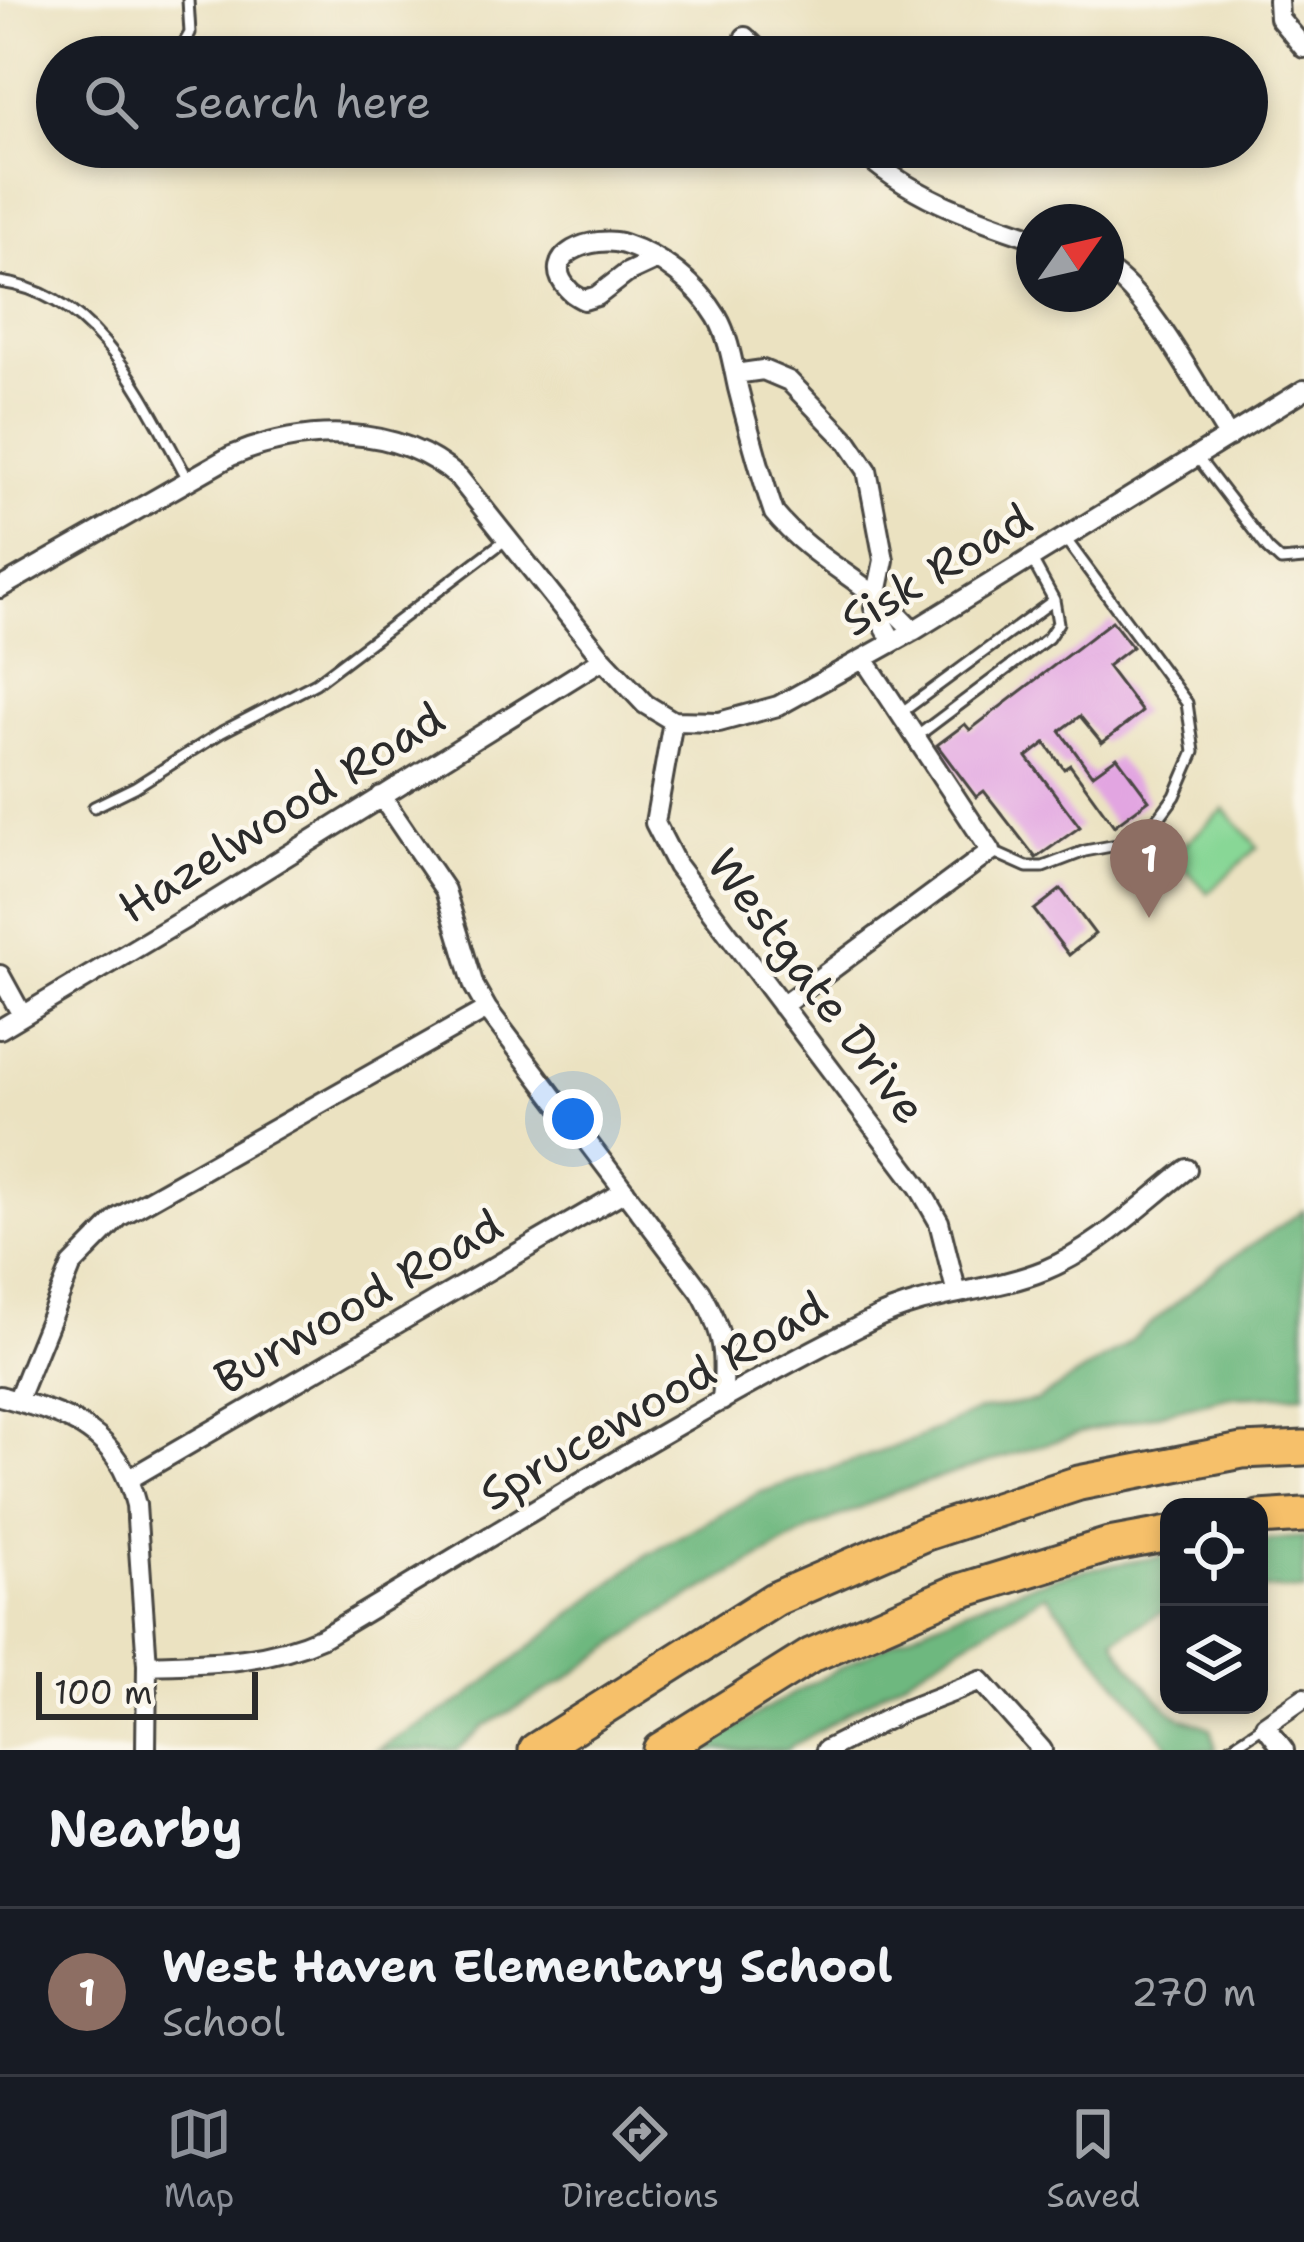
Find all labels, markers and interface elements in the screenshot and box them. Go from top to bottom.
search box [36,36,1268,168]
icon: search [78,69,144,135]
text: Search here [174,72,431,132]
north arrow [1016,204,1124,312]
street label: Sisk Road [829,489,1043,649]
street label: Hazelwood Road [107,688,455,936]
pin: 1 [1110,819,1188,918]
street label: Westgate Drive [694,836,940,1136]
your location [543,1089,603,1149]
street label: Burwood Road [203,1194,513,1408]
street label: Sprucewood Road [469,1276,837,1524]
map controls [1160,1498,1268,1714]
button: locate [1160,1498,1268,1606]
button: layers [1160,1606,1268,1714]
scale bar [36,1666,258,1719]
text: 100 m [54,1670,153,1715]
text: Nearby [48,1794,243,1862]
text: West Haven Elementary School [162,1936,893,1996]
text: 1 [78,1966,96,2018]
text: 270 m [1131,1966,1256,2018]
text: School [162,1996,285,2048]
tab: Map [164,2101,234,2218]
tab: Directions [562,2101,719,2218]
tab: Saved [1047,2101,1140,2218]

